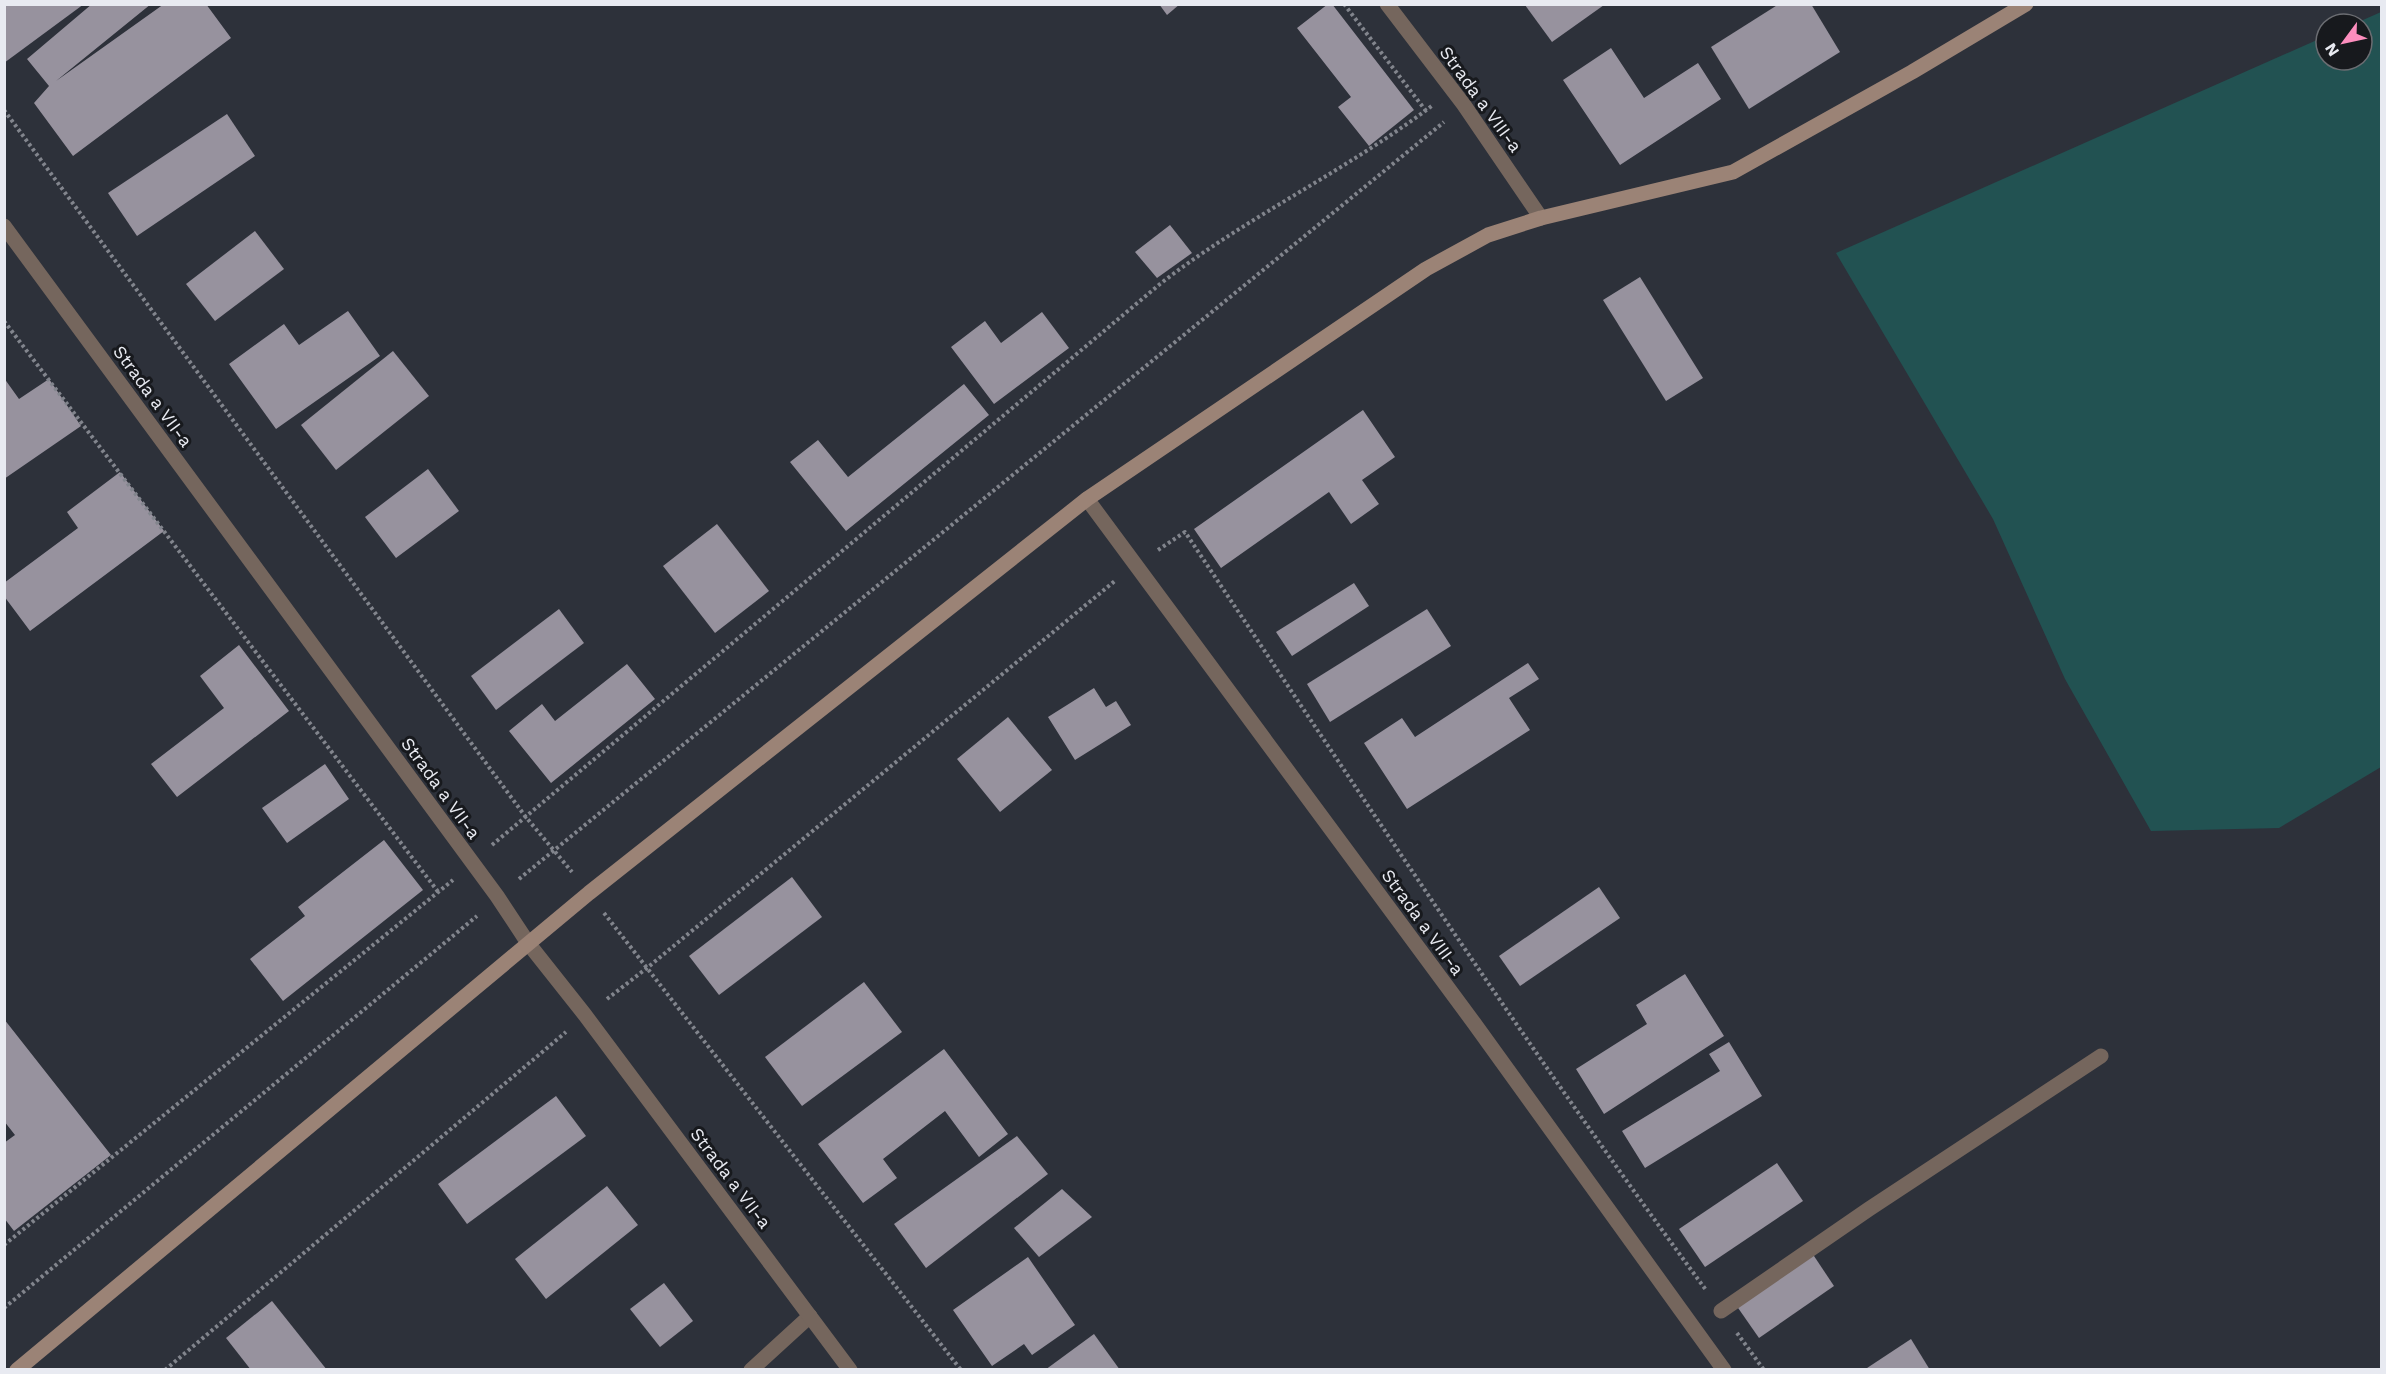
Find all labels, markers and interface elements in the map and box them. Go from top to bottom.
north arrow [2314,12,2374,72]
text: N [2321,40,2343,60]
street label: Strada a VIII-a [1436,42,1526,156]
street label: Strada a VII-a [109,341,197,451]
street label: Strada a VII-a [397,733,485,843]
street label: Strada a VIII-a [1378,865,1468,979]
street label: Strada a VII-a [686,1124,776,1232]

